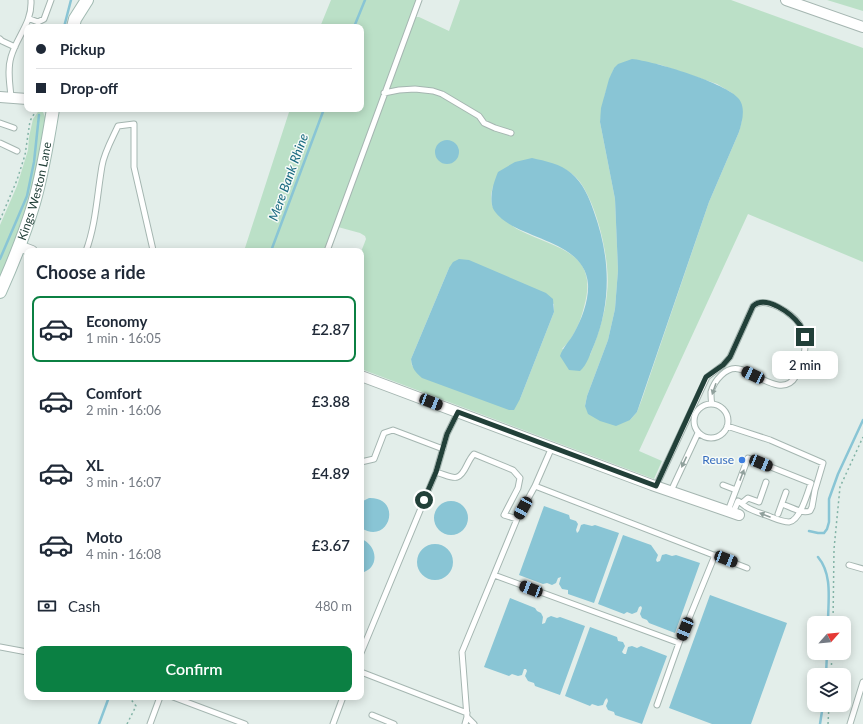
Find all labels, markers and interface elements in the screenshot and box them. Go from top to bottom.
text: Pickup [60,40,105,58]
text: Drop-off [60,79,118,97]
water label: Mere Bank Rhine [265,131,311,223]
street label: Kings Weston Lane [14,141,54,242]
text: Choose a ride [36,261,145,283]
icon: car [38,311,74,347]
text: Economy [86,312,147,330]
text: £2.87 [312,320,350,338]
route end [796,328,814,346]
text: 1 min · 16:05 [86,330,161,346]
callout: 2 min [772,351,838,379]
text: 2 min [789,357,821,373]
car [740,364,766,386]
icon: car [38,383,74,419]
text: Comfort [86,384,142,402]
one-way arrow [710,384,716,396]
text: £3.88 [312,392,350,410]
car [418,392,444,412]
text: 2 min · 16:06 [86,402,161,418]
place label: Reuse [702,452,734,467]
car [748,453,774,473]
icon: car [38,455,74,491]
marker: Reuse [737,455,747,465]
text: XL [86,456,104,474]
one-way arrow [681,457,687,468]
text: £4.89 [312,464,350,482]
one-way arrow [739,468,745,480]
text: 3 min · 16:07 [86,474,161,490]
route start [415,491,433,509]
car [512,495,534,521]
one-way arrow [758,511,770,517]
icon: car [38,527,74,563]
text: Moto [86,528,123,546]
text: £3.67 [312,536,350,554]
text: 4 min · 16:08 [86,546,161,562]
car [713,549,739,569]
car [518,579,544,599]
icon: cash [36,595,58,617]
text: Cash [68,597,100,615]
text: 480 m [315,598,352,614]
car [675,616,695,642]
north arrow [807,616,851,660]
map controls [807,616,851,712]
button: Confirm [36,646,352,692]
button: layers [807,668,851,712]

